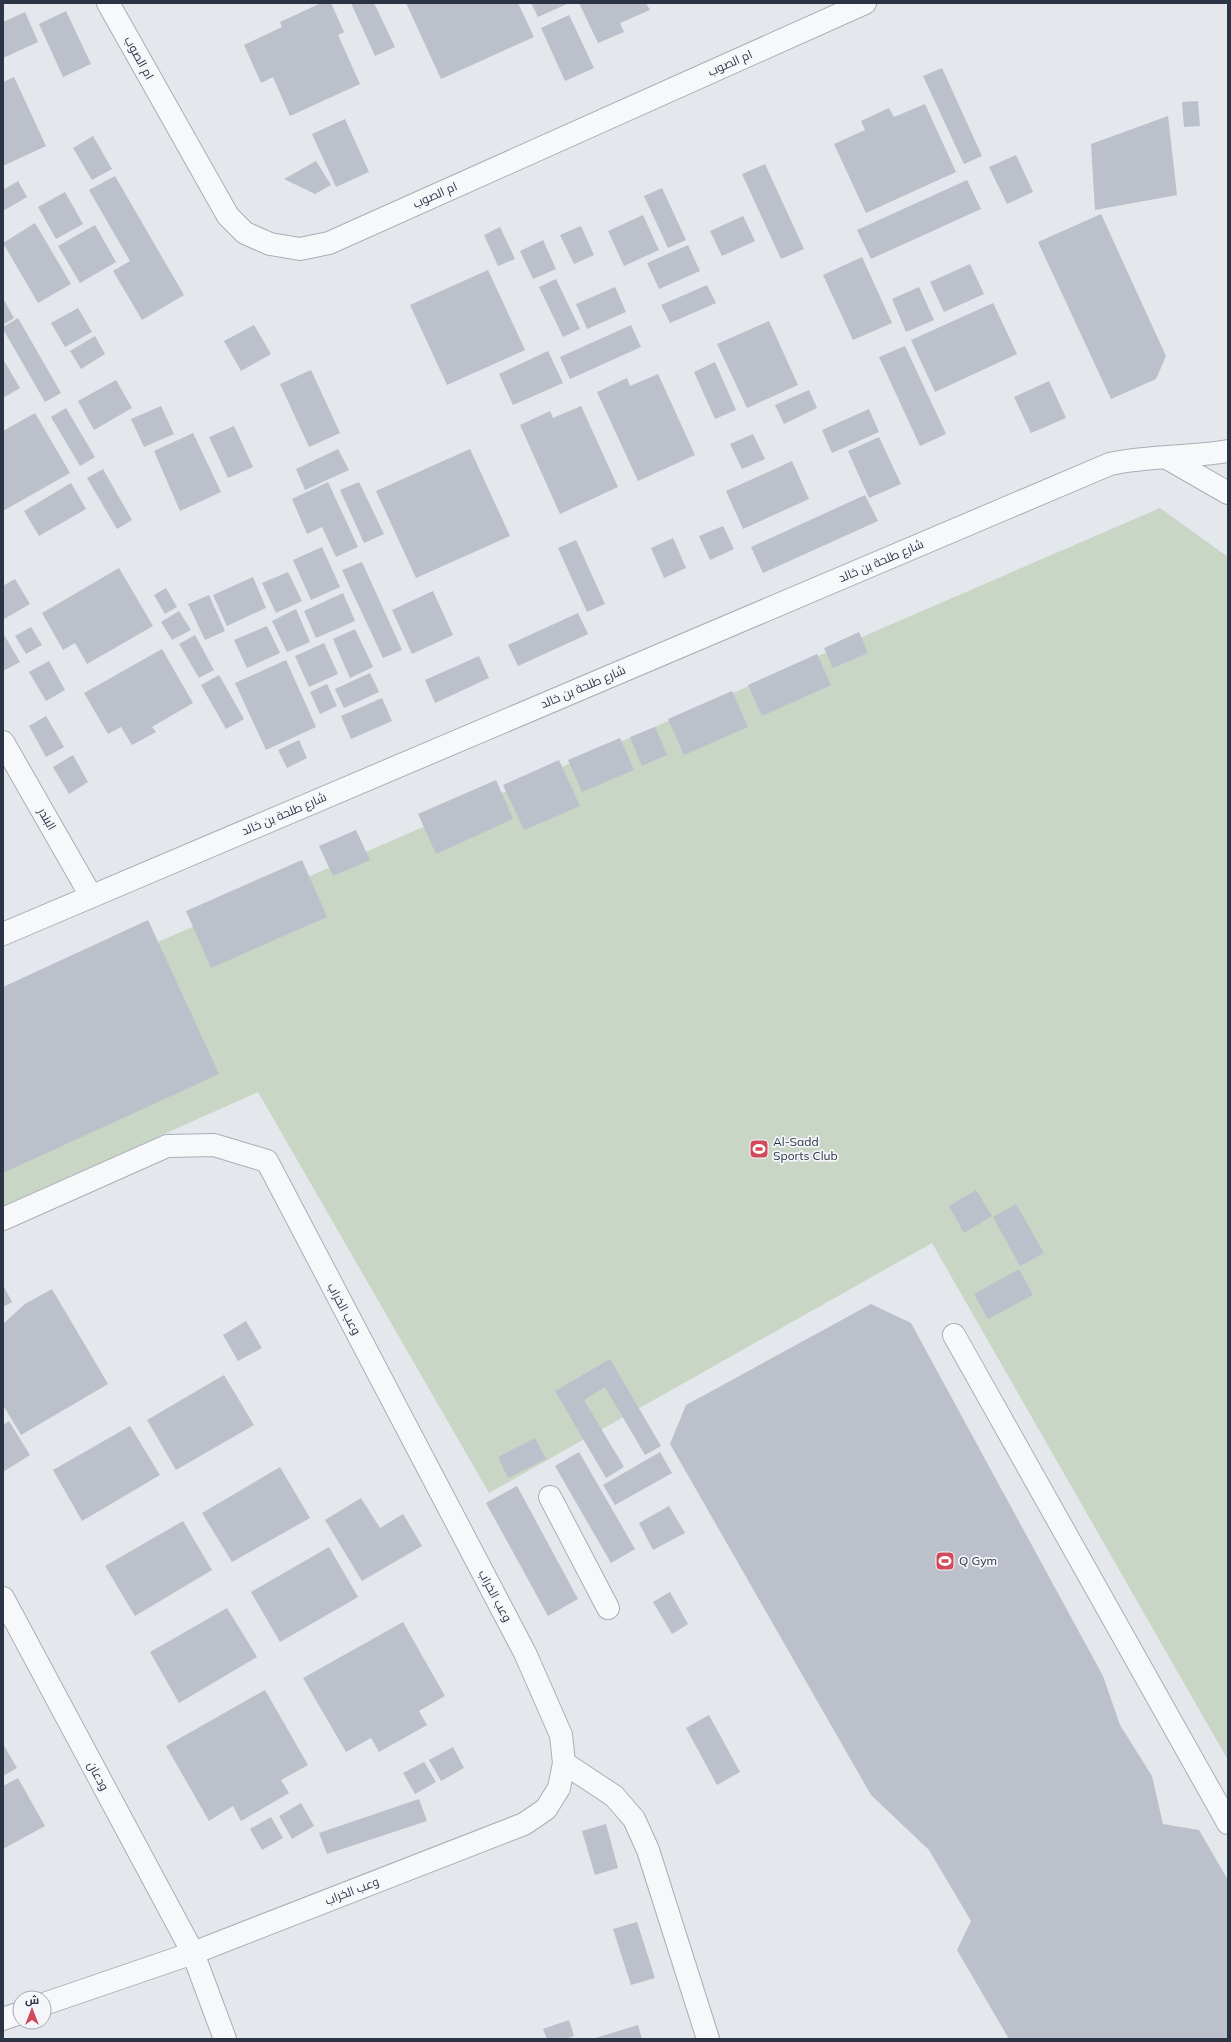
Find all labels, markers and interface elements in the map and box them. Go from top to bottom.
street label: ام الصوب [121,34,157,82]
street label: ام الصوب [705,46,755,80]
street label: ام الصوب [410,178,460,212]
street label: شارع طلحة بن خالد [836,536,926,586]
street label: شارع طلحة بن خالد [538,662,628,712]
street label: شارع طلحة بن خالد [239,789,329,839]
street label: البندر [35,804,60,833]
place label: Al-Sadd Sports Club [773,1134,838,1163]
sports icon: Al-Sadd Sports Club [748,1138,770,1160]
street label: وعب الخراب [325,1280,364,1337]
sports icon: Q Gym [934,1550,956,1572]
place label: Q Gym [959,1553,997,1568]
street label: وعب الخراب [476,1567,515,1624]
street label: ودعان [85,1759,112,1793]
street label: وعب الخراب [323,1873,381,1908]
north arrow [12,1990,52,2030]
text: ش [25,1993,39,2007]

